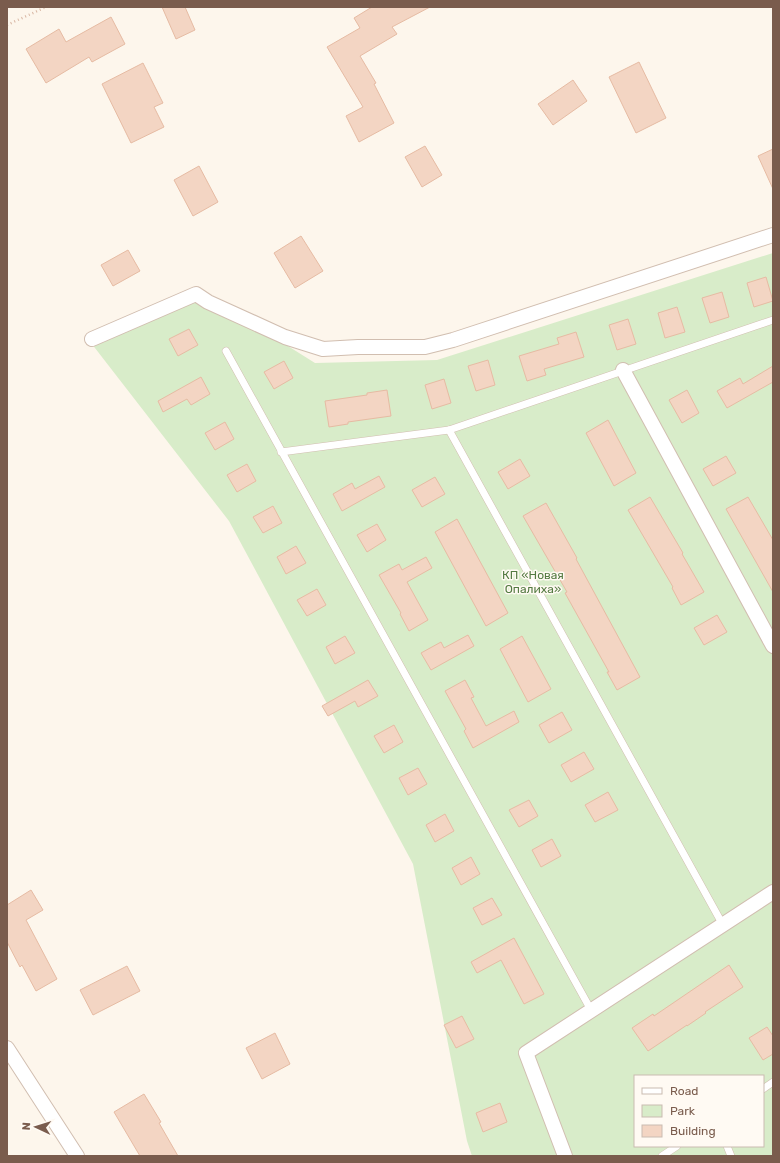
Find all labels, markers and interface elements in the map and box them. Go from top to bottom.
park label: КП «Новая Опалиха» [502,568,564,596]
legend [634,1075,764,1147]
text: Road [670,1084,698,1098]
text: Park [670,1104,696,1118]
north arrow [16,1107,56,1147]
text: N [20,1122,33,1131]
text: Building [670,1124,716,1138]

